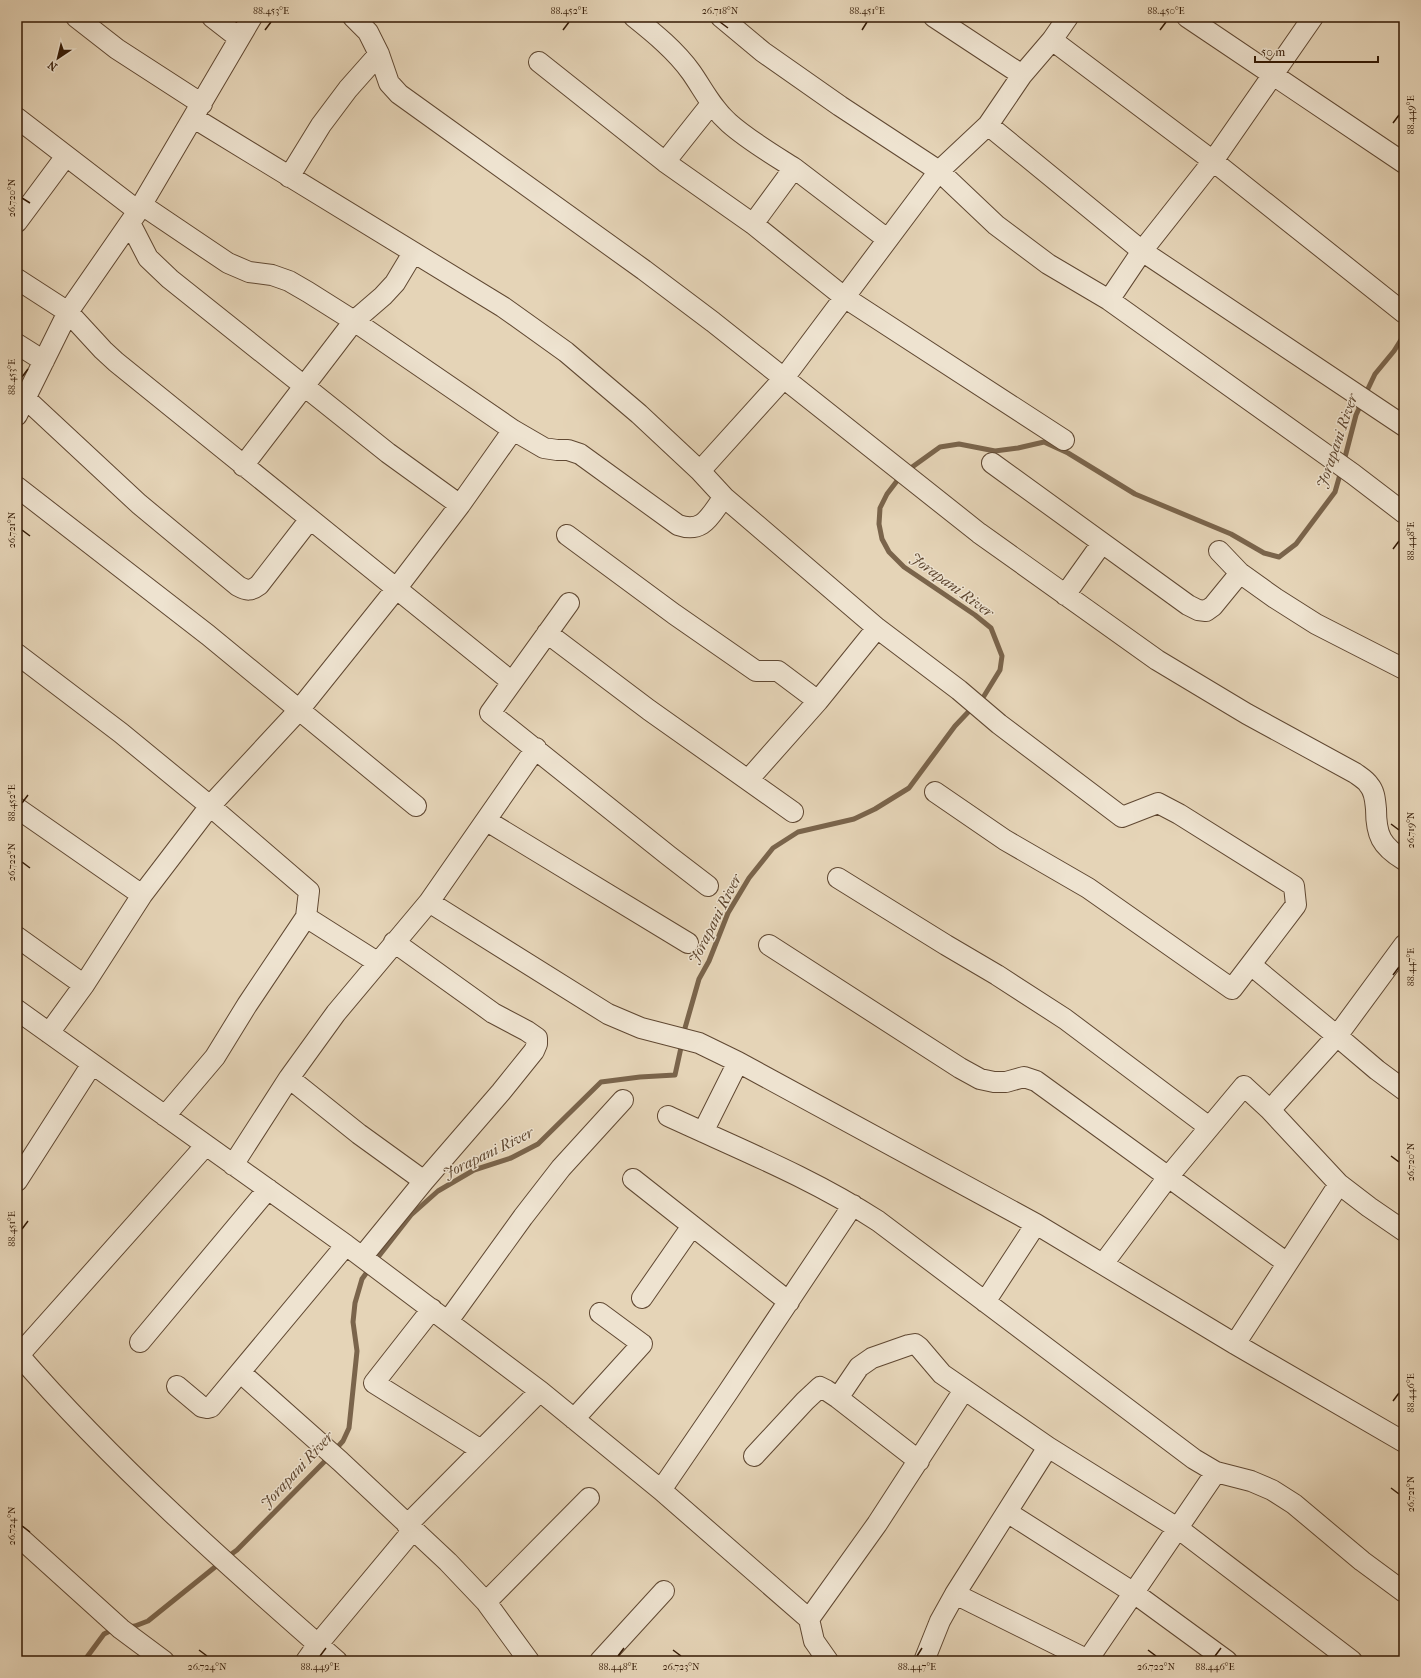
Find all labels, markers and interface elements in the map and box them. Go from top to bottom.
text: 88.453°E [253,5,289,17]
text: 88.452°E [550,5,588,17]
text: 26.718°N [702,5,739,17]
text: 88.451°E [849,5,885,17]
text: 88.450°E [1147,5,1185,17]
north arrow [38,38,78,78]
scale bar [1255,38,1378,64]
text: 50 m [1261,45,1285,59]
text: N [45,58,60,74]
text: 88.449°E [1405,95,1417,135]
text: 26.720°N [6,178,18,217]
text: 88.453°E [6,359,18,395]
water label: Jorapani River [1312,390,1362,490]
text: 26.721°N [6,511,18,548]
text: 88.448°E [1405,522,1417,560]
water label: Jorapani River [907,549,998,622]
text: 88.452°E [6,784,18,822]
text: 26.719°N [1405,811,1417,848]
text: 26.722°N [6,842,18,881]
water label: Jorapani River [685,870,746,967]
text: 88.447°E [1405,948,1417,986]
water label: Jorapani River [440,1123,537,1183]
text: 26.720°N [1405,1142,1417,1181]
text: 88.451°E [6,1211,18,1247]
text: 88.446°E [1405,1373,1417,1413]
water label: Jorapani River [257,1427,338,1512]
text: 26.721°N [1405,1475,1417,1512]
text: 26.724°N [6,1506,18,1546]
text: 26.724°N [188,1661,227,1673]
text: 88.449°E [300,1661,340,1673]
text: 88.448°E [599,1661,637,1673]
text: 26.723°N [662,1661,700,1673]
text: 88.447°E [898,1661,936,1673]
text: 26.722°N [1137,1661,1176,1673]
text: 88.446°E [1195,1661,1235,1673]

